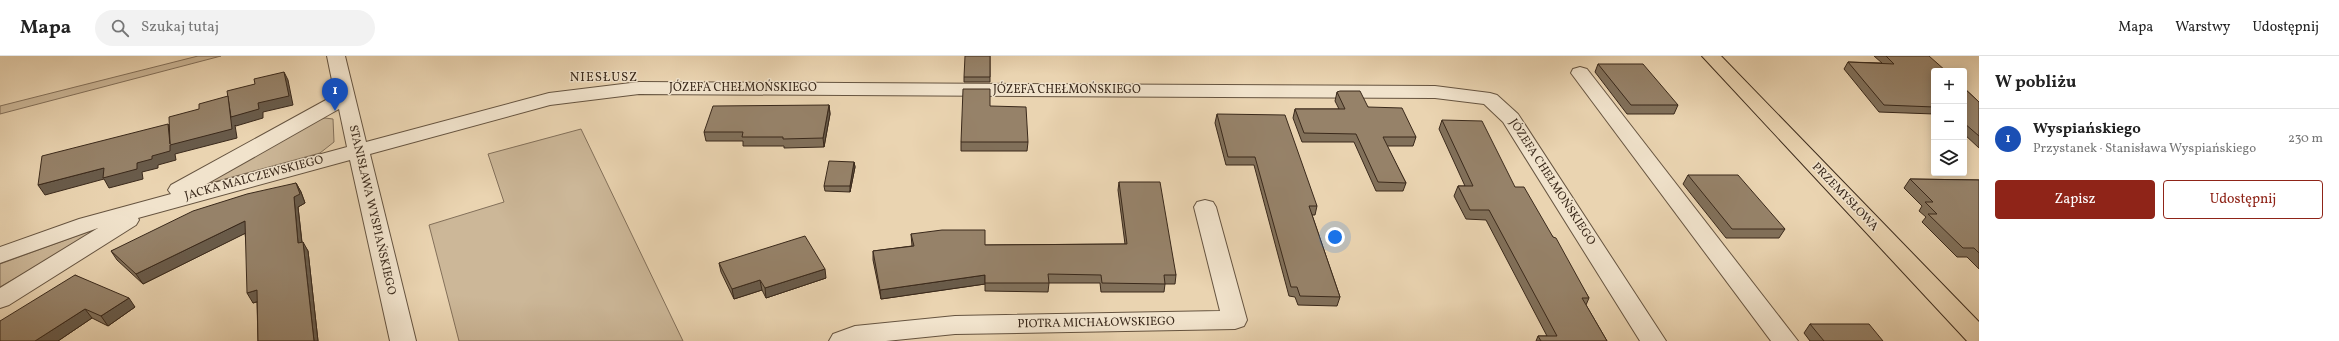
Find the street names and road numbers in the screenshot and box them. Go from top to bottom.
street label: JÓZEFA CHEŁMOŃSKIEGO [669,79,817,96]
street label: JÓZEFA CHEŁMOŃSKIEGO [993,81,1141,98]
street label: JÓZEFA CHEŁMOŃSKIEGO [1505,115,1600,249]
street label: STANISŁAWA WYSPIAŃSKIEGO [345,123,400,297]
street label: JACKA MALCZEWSKIEGO [183,152,325,204]
street label: PRZEMYSŁOWA [1808,159,1882,235]
street label: PIOTRA MICHAŁOWSKIEGO [1017,314,1175,332]

